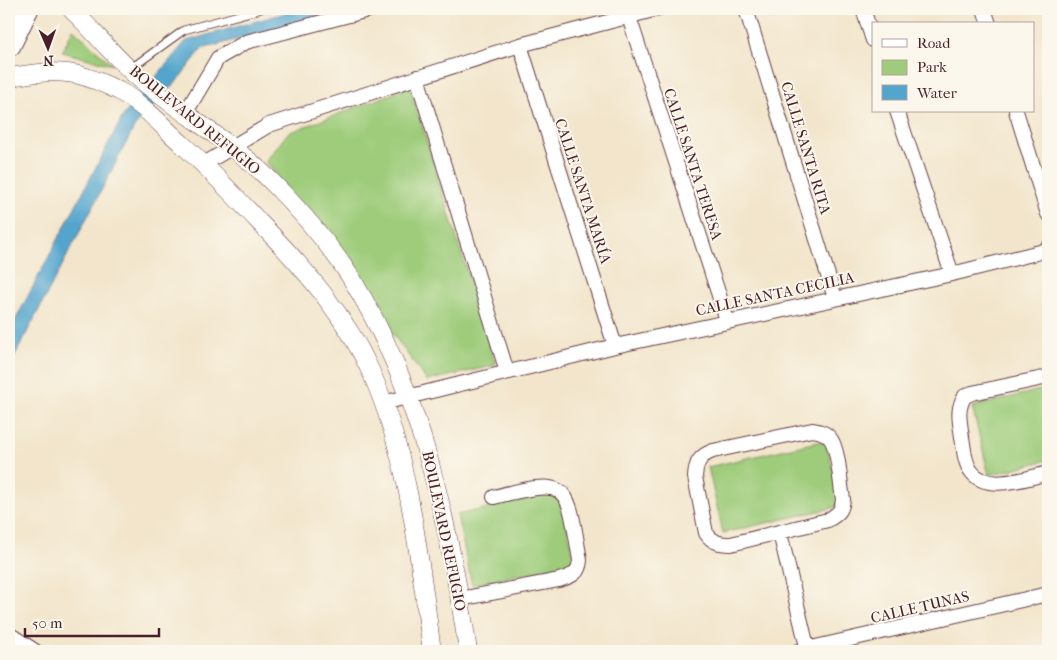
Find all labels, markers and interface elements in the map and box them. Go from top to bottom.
north arrow [22,22,72,72]
legend [872,22,1034,112]
text: Road [917,34,951,52]
text: N [42,52,54,69]
text: Park [917,58,947,76]
street label: BOULEVARD REFUGIO [126,62,264,178]
street label: CALLE SANTA RITA [777,79,835,217]
text: Water [916,84,957,102]
street label: CALLE SANTA TERESA [660,86,726,242]
street label: CALLE SANTA MARÍA [551,116,615,266]
street label: CALLE SANTA CECILIA [694,268,856,320]
street label: BOULEVARD REFUGIO [418,449,470,613]
street label: CALLE TUNAS [869,587,971,627]
scale bar [25,605,159,637]
text: 50 m [32,614,63,632]

